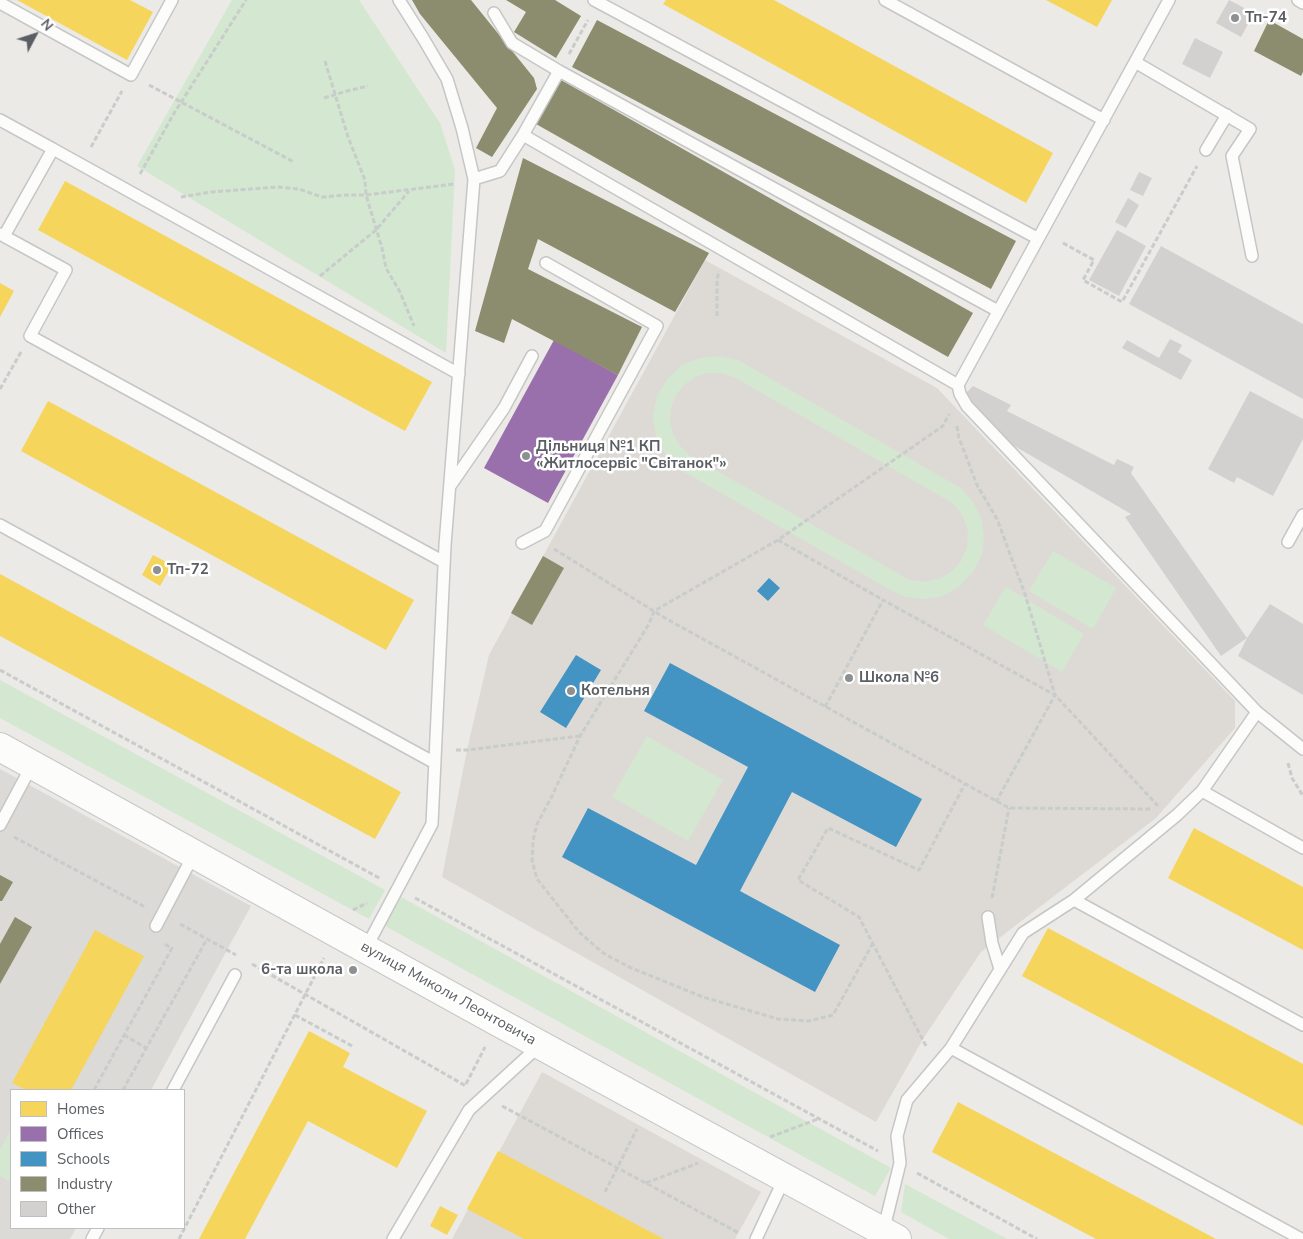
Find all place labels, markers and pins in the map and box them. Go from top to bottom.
place label: Тп-74 [1245,9,1287,27]
marker: Тп-74 [1229,12,1241,24]
place label: Дільниця №1 КП «Житлосервіс "Світанок"» [536,438,727,473]
marker: Дільниця №1 КП «Житлосервіс "Світанок"» [520,450,532,462]
place label: Тп-72 [167,561,209,579]
marker: Тп-72 [151,564,163,576]
place label: Школа №6 [859,669,939,687]
marker: Школа №6 [843,672,855,684]
place label: Котельня [581,682,650,700]
marker: Котельня [565,685,577,697]
place label: 6-та школа [261,961,343,979]
marker: 6-та школа [347,964,359,976]

